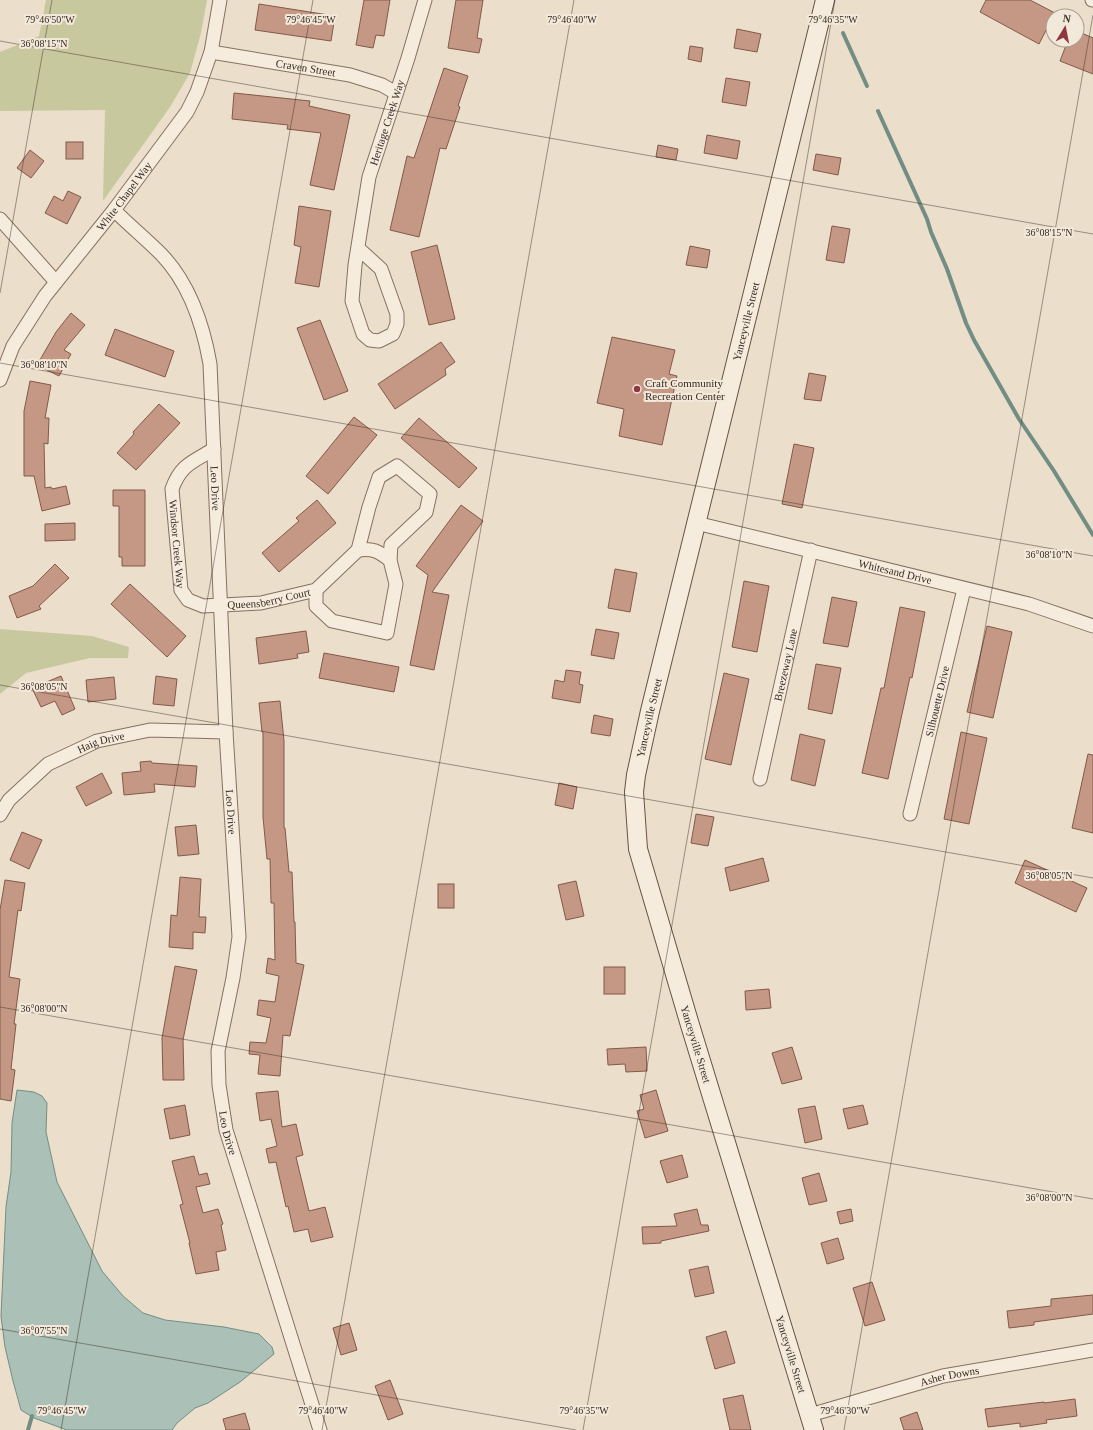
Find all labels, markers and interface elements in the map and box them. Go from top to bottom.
north arrow [1045,8,1085,48]
text: N [1062,12,1072,25]
text: 79°46'50"W [25,14,75,25]
text: 79°46'45"W [286,14,336,25]
text: 79°46'40"W [547,14,597,25]
text: 79°46'35"W [808,14,858,25]
text: 36°08'15"N [20,38,68,49]
street label: Craven Street [275,57,336,79]
street label: Heritage Creek Way [367,78,407,167]
street label: White Chapel Way [94,159,154,233]
text: 36°08'15"N [1025,227,1073,238]
street label: Yanceyville Street [730,281,761,362]
text: 36°08'10"N [20,359,68,370]
place label: Craft Community Recreation Center [645,377,725,402]
marker: Craft Community Recreation Center [632,384,642,394]
street label: Leo Drive [208,466,222,511]
street label: Windsor Creek Way [167,499,187,589]
text: 36°08'10"N [1025,549,1073,560]
street label: Whitesand Drive [857,557,933,586]
street label: Queensberry Court [227,586,311,611]
street label: Breezeway Lane [772,627,799,702]
street label: Silhouette Drive [923,664,951,738]
street label: Yanceyville Street [634,677,664,758]
text: 36°08'05"N [20,681,68,692]
street label: Haig Drive [75,729,126,755]
street label: Leo Drive [224,789,238,835]
text: 36°08'05"N [1025,870,1073,881]
text: 36°08'00"N [20,1003,68,1014]
street label: Yanceyville Street [679,1004,713,1084]
street label: Leo Drive [217,1110,239,1156]
text: 36°08'00"N [1025,1192,1073,1203]
street label: Yanceyville Street [774,1314,808,1394]
text: 36°07'55"N [20,1325,68,1336]
street label: Asher Downs [919,1364,980,1388]
text: 79°46'45"W [37,1405,87,1416]
text: 79°46'40"W [298,1405,348,1416]
text: 79°46'35"W [559,1405,609,1416]
text: 79°46'30"W [820,1405,870,1416]

